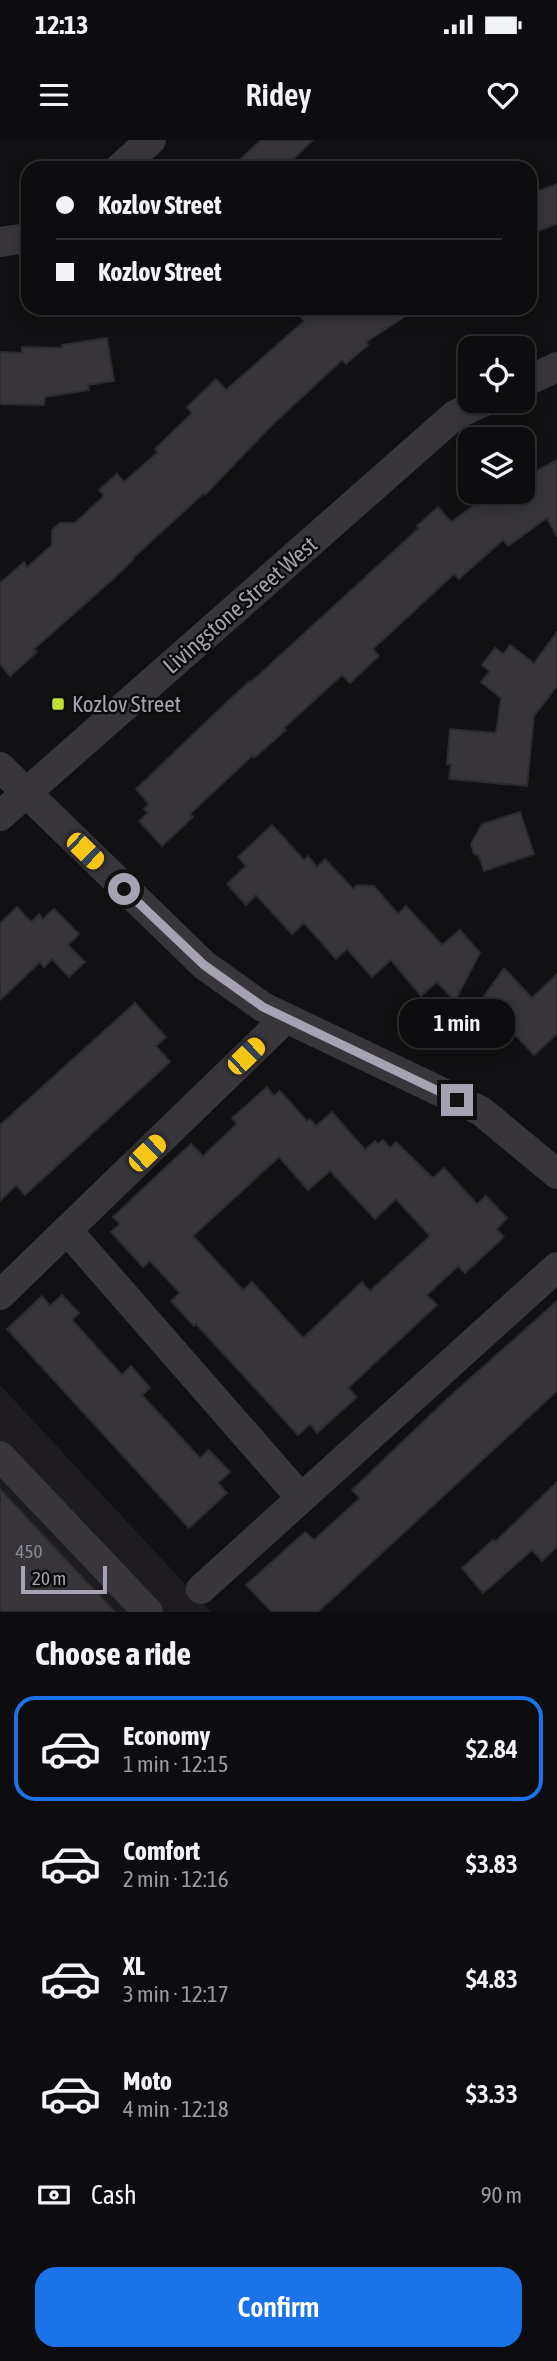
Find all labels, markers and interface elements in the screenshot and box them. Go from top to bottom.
text: 12:13 [35,10,89,40]
icon: menu [35,76,73,114]
text: Ridey [246,76,311,113]
icon: heart [484,76,522,114]
text: Kozlov Street [98,190,221,220]
text: Kozlov Street [98,257,221,287]
map controls [458,336,535,504]
button: locate [458,336,535,413]
button: layers [458,427,535,504]
street label: Livingstone Street West [158,531,322,679]
place label: Kozlov Street [72,691,181,717]
marker: Kozlov Street [50,696,66,712]
car [63,829,108,873]
route start [108,873,140,905]
callout: 1 min [399,998,515,1048]
text: 1 min [434,1010,480,1036]
car [224,1034,269,1078]
route end [441,1084,473,1116]
car [125,1131,170,1175]
house number: 450 [16,1540,42,1562]
scale bar [21,1563,107,1595]
text: 20 m [32,1567,66,1589]
text: Choose a ride [35,1635,191,1672]
icon: car [39,1717,102,1780]
text: Economy [123,1721,210,1751]
text: $2.84 [466,1734,518,1764]
text: 1 min · 12:15 [123,1751,229,1777]
icon: car [39,1832,102,1895]
text: Comfort [123,1836,200,1866]
text: $3.83 [466,1849,518,1879]
text: 2 min · 12:16 [123,1866,229,1892]
icon: car [39,1947,102,2010]
text: XL [123,1951,145,1981]
text: $4.83 [466,1964,518,1994]
text: 3 min · 12:17 [123,1981,229,2007]
icon: car [39,2062,102,2125]
text: Moto [123,2066,172,2096]
text: $3.33 [466,2079,518,2109]
text: 4 min · 12:18 [123,2096,229,2122]
icon: cash [35,2176,73,2214]
text: Cash [91,2180,137,2210]
text: 90 m [481,2182,522,2208]
button: Confirm [35,2267,522,2347]

